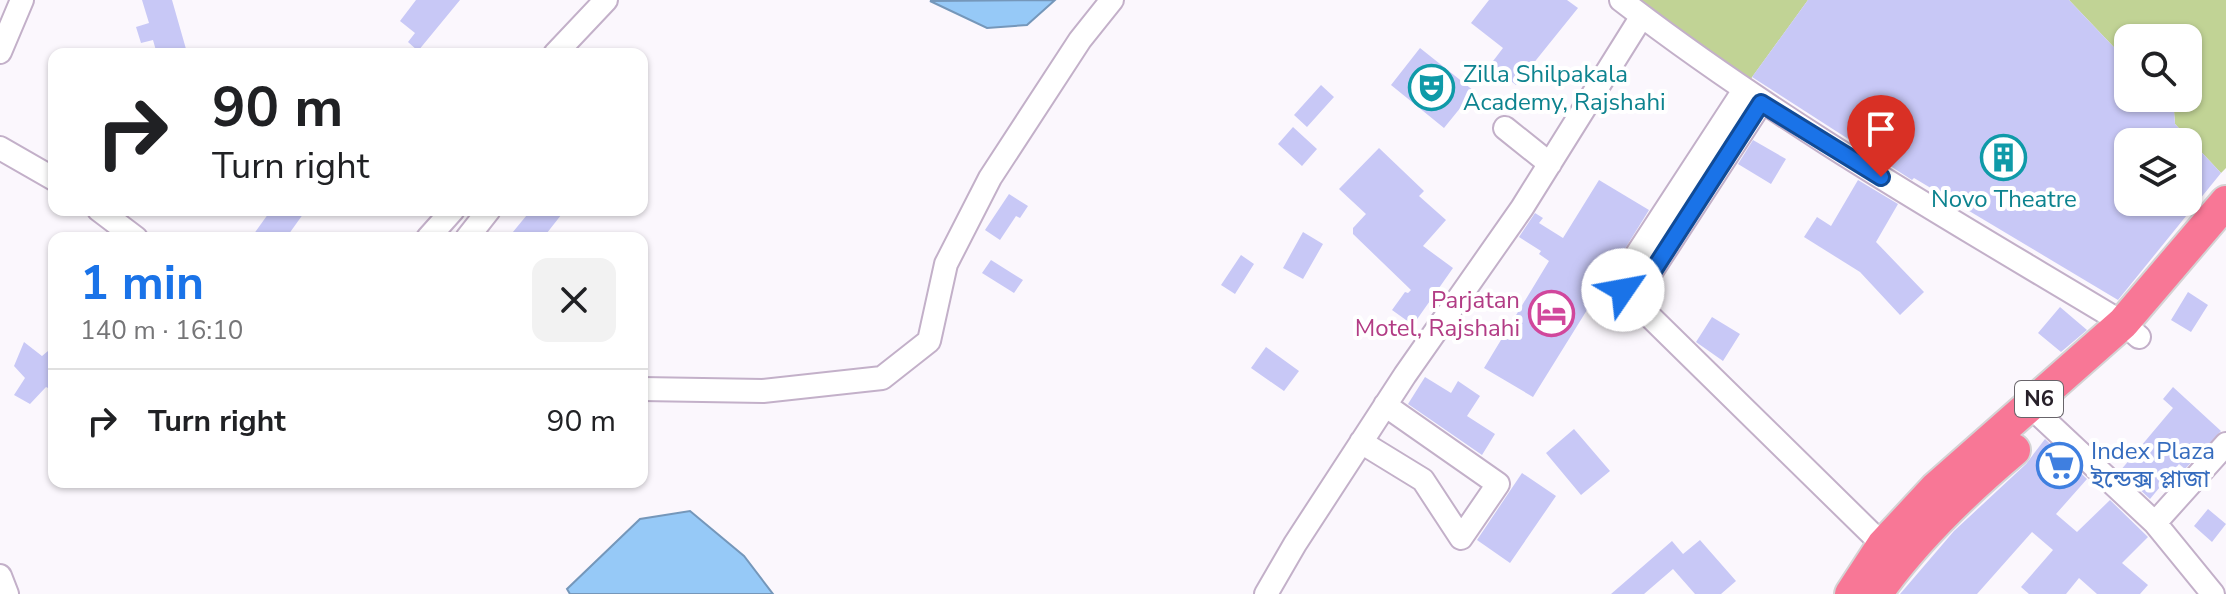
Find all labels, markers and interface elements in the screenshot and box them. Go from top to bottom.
map controls [2114,24,2202,216]
button: search [2114,24,2202,112]
place label: Zilla Shilpakala Academy, Rajshahi [1463,58,1666,118]
theatre icon: Zilla Shilpakala Academy, Rajshahi [1408,64,1456,112]
text: 90 m [212,69,343,146]
icon: right [80,80,184,184]
pin [1847,95,1915,177]
icon: arrive [1859,107,1903,151]
button: layers [2114,128,2202,216]
building icon: Novo Theatre [1980,133,2028,181]
text: Turn right [212,142,369,191]
place label: Novo Theatre [1931,183,2077,215]
position arrow [1581,248,1665,332]
text: 1 min [80,250,204,316]
button: close [532,258,616,342]
place label: Parjatan Motel, Rajshahi [1355,284,1520,344]
hotel icon: Parjatan Motel, Rajshahi [1527,290,1575,338]
text: 140 m · 16:10 [80,313,243,348]
road number: N6 [2015,381,2063,417]
icon: right [80,399,124,443]
text: Turn right [148,401,286,442]
text: 90 m [547,401,616,442]
place label: Index Plaza ইন্ডেক্স প্লাজা [2090,435,2215,495]
supermarket icon: Index Plaza ইন্ডেক্স প্লাজা [2036,441,2084,489]

